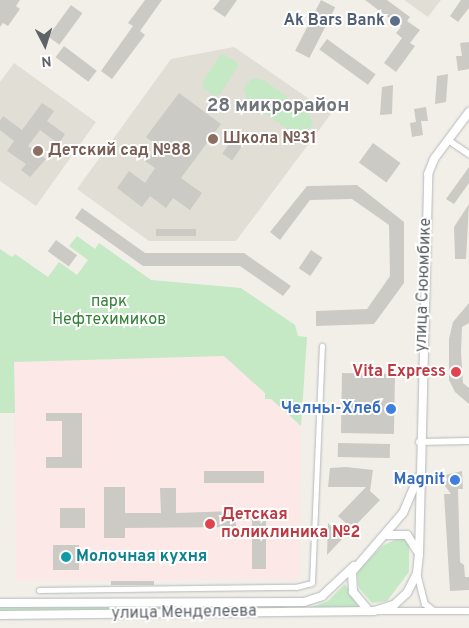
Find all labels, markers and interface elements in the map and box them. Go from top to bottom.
place label: Ak Bars Bank [283,11,385,31]
marker: Ak Bars Bank [389,15,401,27]
north arrow [20,20,70,70]
text: N [41,52,52,69]
district label: 28 микрорайон [207,96,349,118]
place label: Школа №31 [223,129,317,149]
marker: Школа №31 [207,133,219,145]
place label: Детский сад №88 [48,141,191,161]
marker: Детский сад №88 [32,145,44,157]
street label: улица Сююмбике [412,218,436,352]
park label: парк Нефтехимиков [52,292,166,330]
place label: Vita Express [352,362,446,382]
marker: Vita Express [450,366,462,378]
place label: Челны-Хлеб [281,399,381,419]
marker: Челны-Хлеб [385,403,397,415]
place label: Magnit [393,470,445,490]
marker: Magnit [449,474,461,486]
place label: Детская поликлиника №2 [221,505,360,543]
marker: Детская поликлиника №2 [203,517,217,531]
place label: Молочная кухня [76,547,207,567]
marker: Молочная кухня [60,551,72,563]
street label: улица Менделеева [111,602,257,624]

